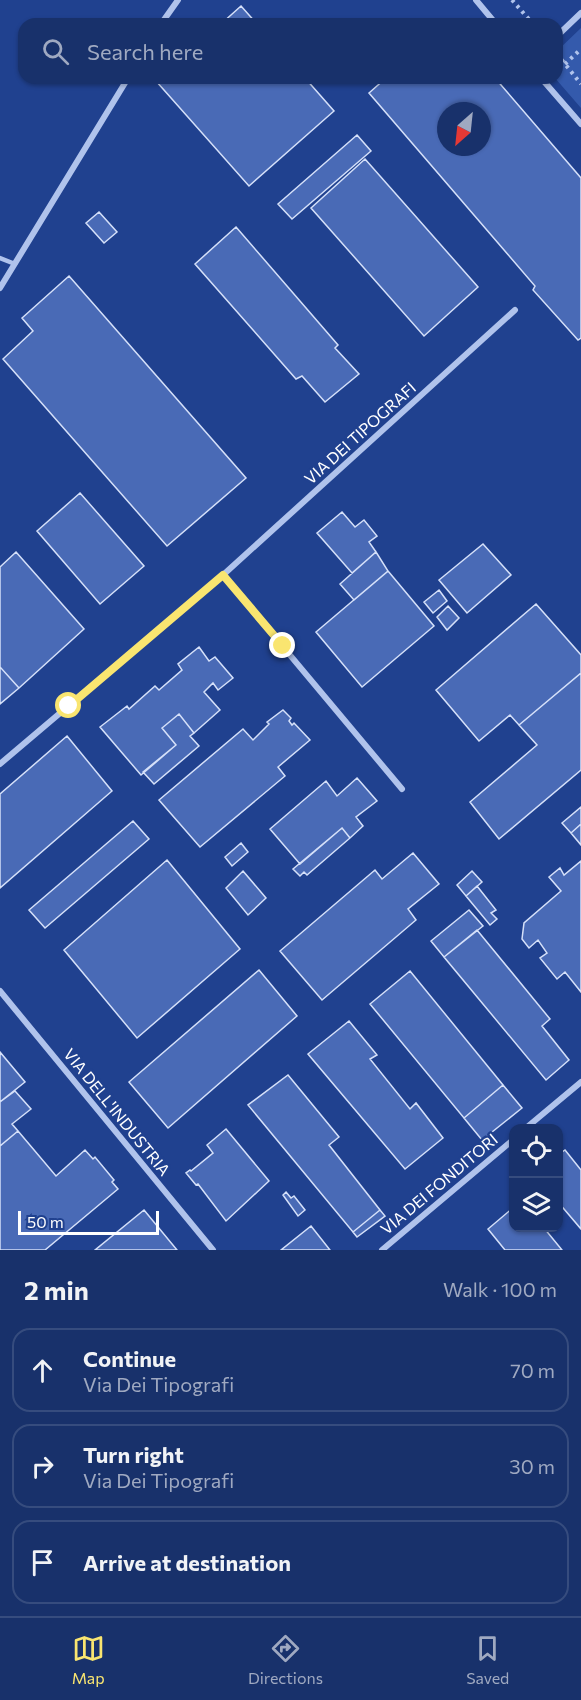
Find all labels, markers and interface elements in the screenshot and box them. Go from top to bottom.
search box [18,18,563,84]
icon: search [39,35,72,68]
text: Search here [87,38,203,65]
north arrow [437,102,491,156]
street label: VIA DEI TIPOGRAFI [300,378,419,488]
route end [269,632,295,658]
route start [55,692,81,718]
street label: VIA DELL'INDUSTRIA [60,1044,175,1179]
map controls [509,1124,563,1232]
button: locate [509,1124,563,1178]
street label: VIA DEI FONDITORI [376,1129,501,1238]
button: layers [509,1178,563,1232]
scale bar [18,1208,159,1236]
text: 50 m [27,1212,64,1231]
text: 2 min [24,1274,89,1305]
text: Walk · 100 m [443,1277,557,1301]
text: Continue [83,1345,176,1372]
icon: ahead [26,1354,59,1387]
text: 70 m [510,1358,555,1382]
text: Via Dei Tipografi [83,1372,234,1396]
text: Turn right [83,1441,184,1468]
icon: right [26,1450,59,1483]
text: 30 m [509,1454,555,1478]
text: Via Dei Tipografi [83,1468,234,1492]
icon: arrive [26,1546,59,1579]
text: Arrive at destination [83,1549,291,1576]
tab: Map [72,1632,105,1687]
tab: Directions [248,1632,323,1687]
tab: Saved [466,1632,509,1687]

